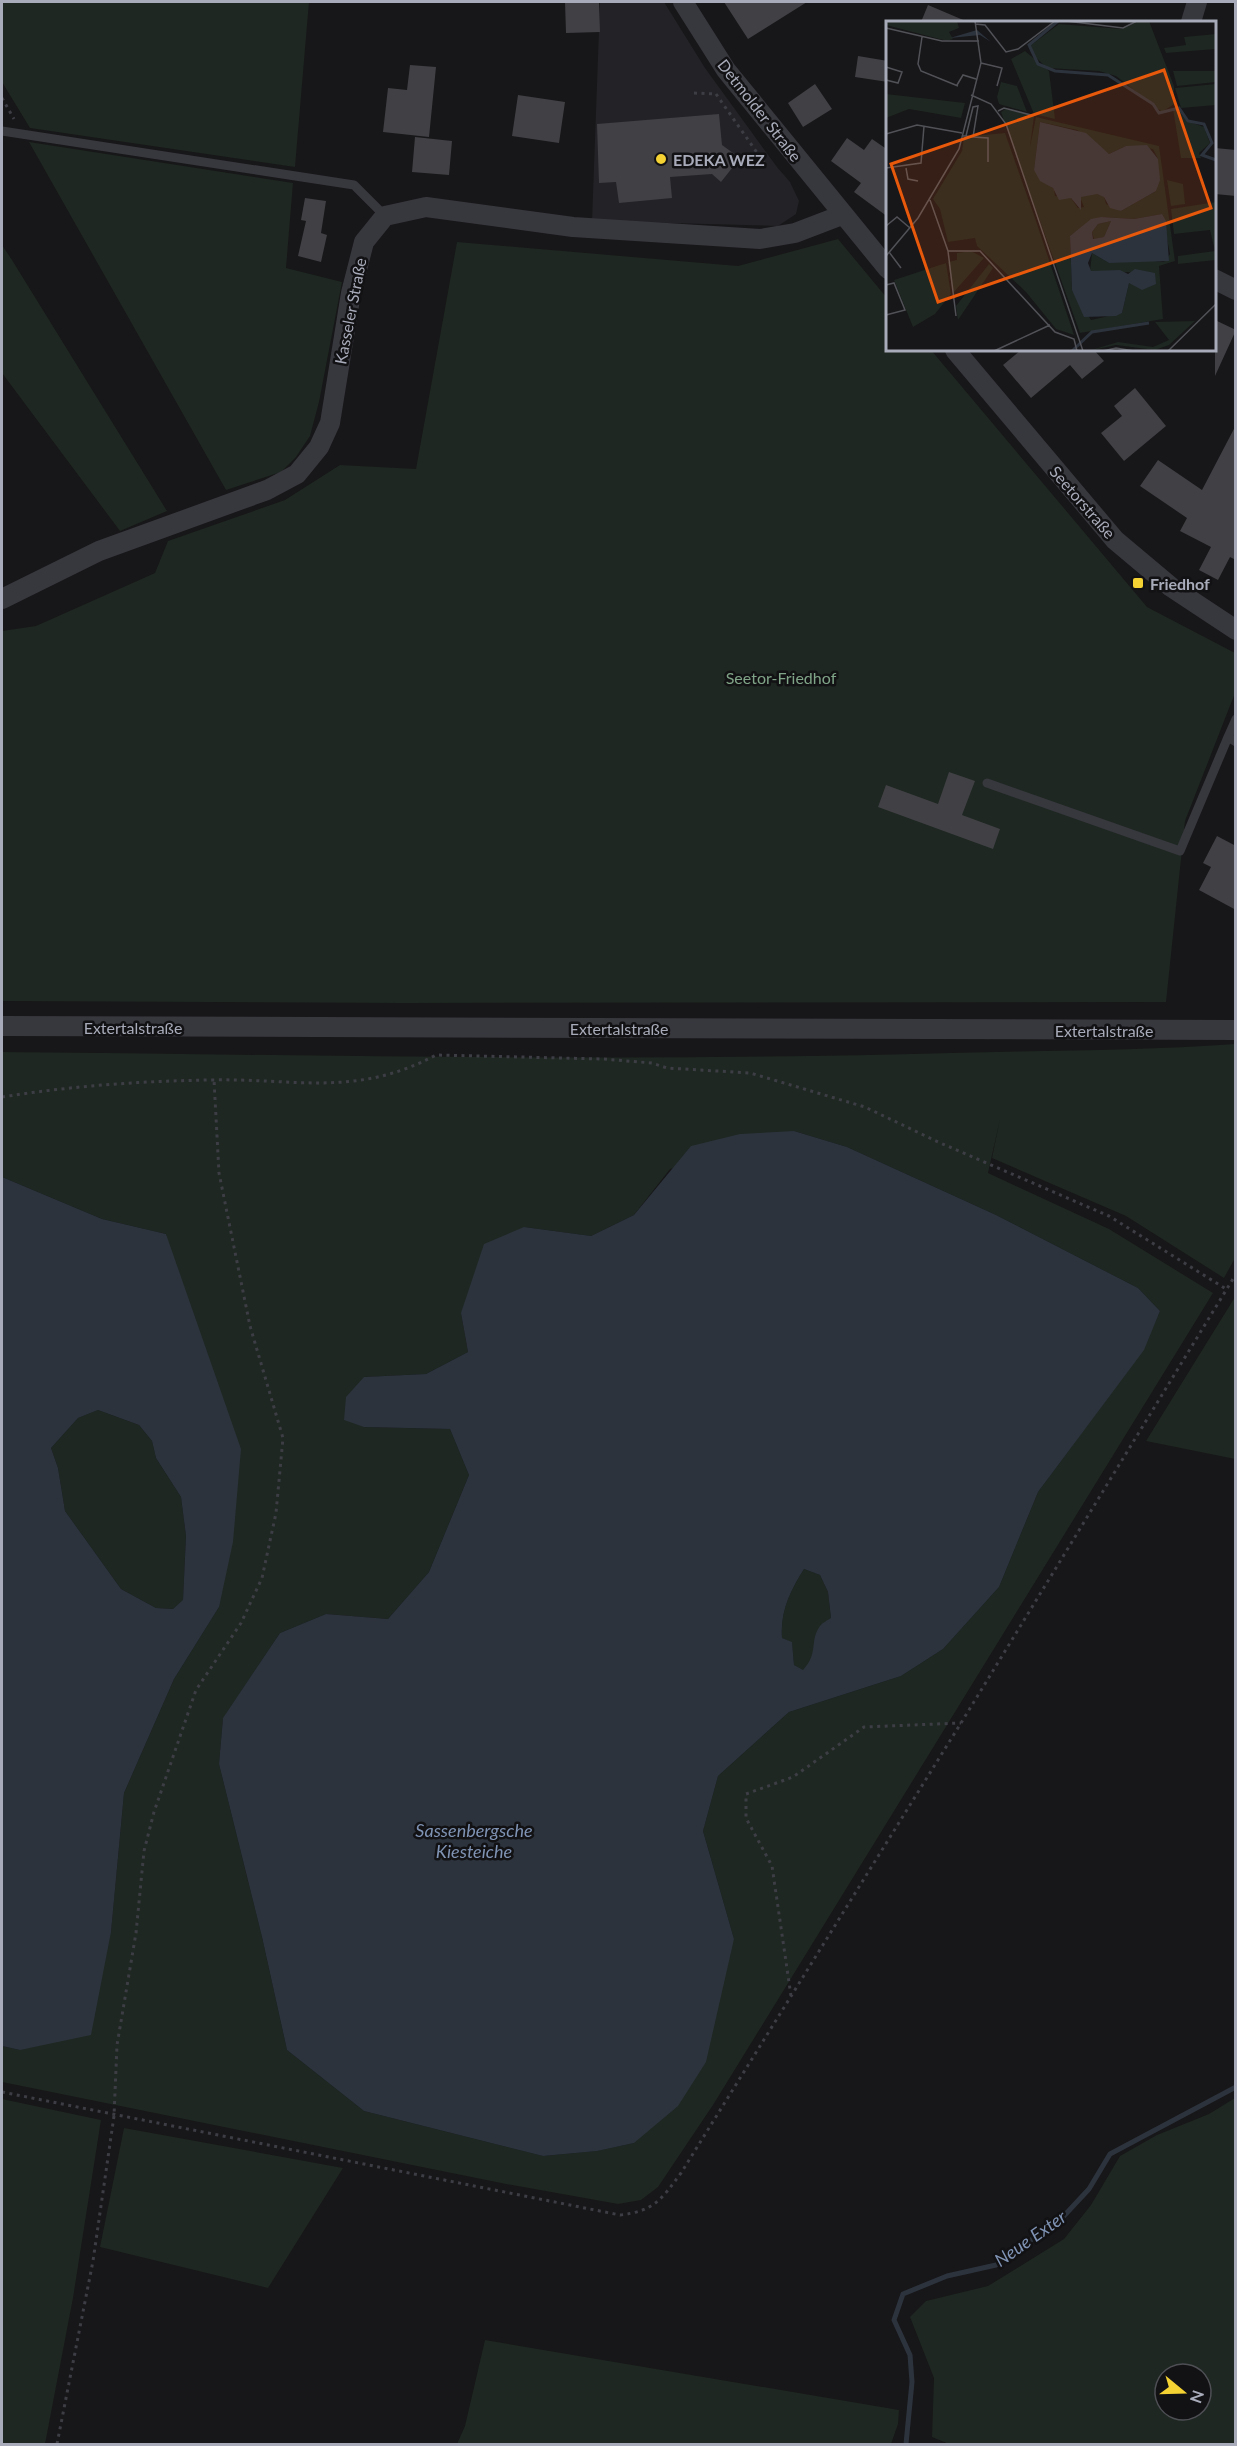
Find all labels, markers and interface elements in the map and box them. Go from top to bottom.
inset map [886,21,1216,351]
street label: Detmolder Straße [714,55,806,165]
place label: EDEKA WEZ [673,150,765,169]
marker: EDEKA WEZ [654,152,668,166]
street label: Kasseler Straße [330,256,370,366]
street label: Seetorstraße [1046,462,1120,542]
place label: Friedhof [1150,574,1210,593]
marker: Friedhof [1131,576,1145,590]
park label: Seetor-Friedhof [726,668,837,687]
street label: Extertalstraße [84,1018,182,1037]
street label: Extertalstraße [570,1019,668,1038]
street label: Extertalstraße [1055,1021,1153,1040]
water label: Sassenbergsche Kiesteiche [415,1819,533,1862]
water label: Neue Exter [990,2205,1071,2271]
north arrow [1153,2362,1213,2422]
text: N [1187,2388,1209,2406]

